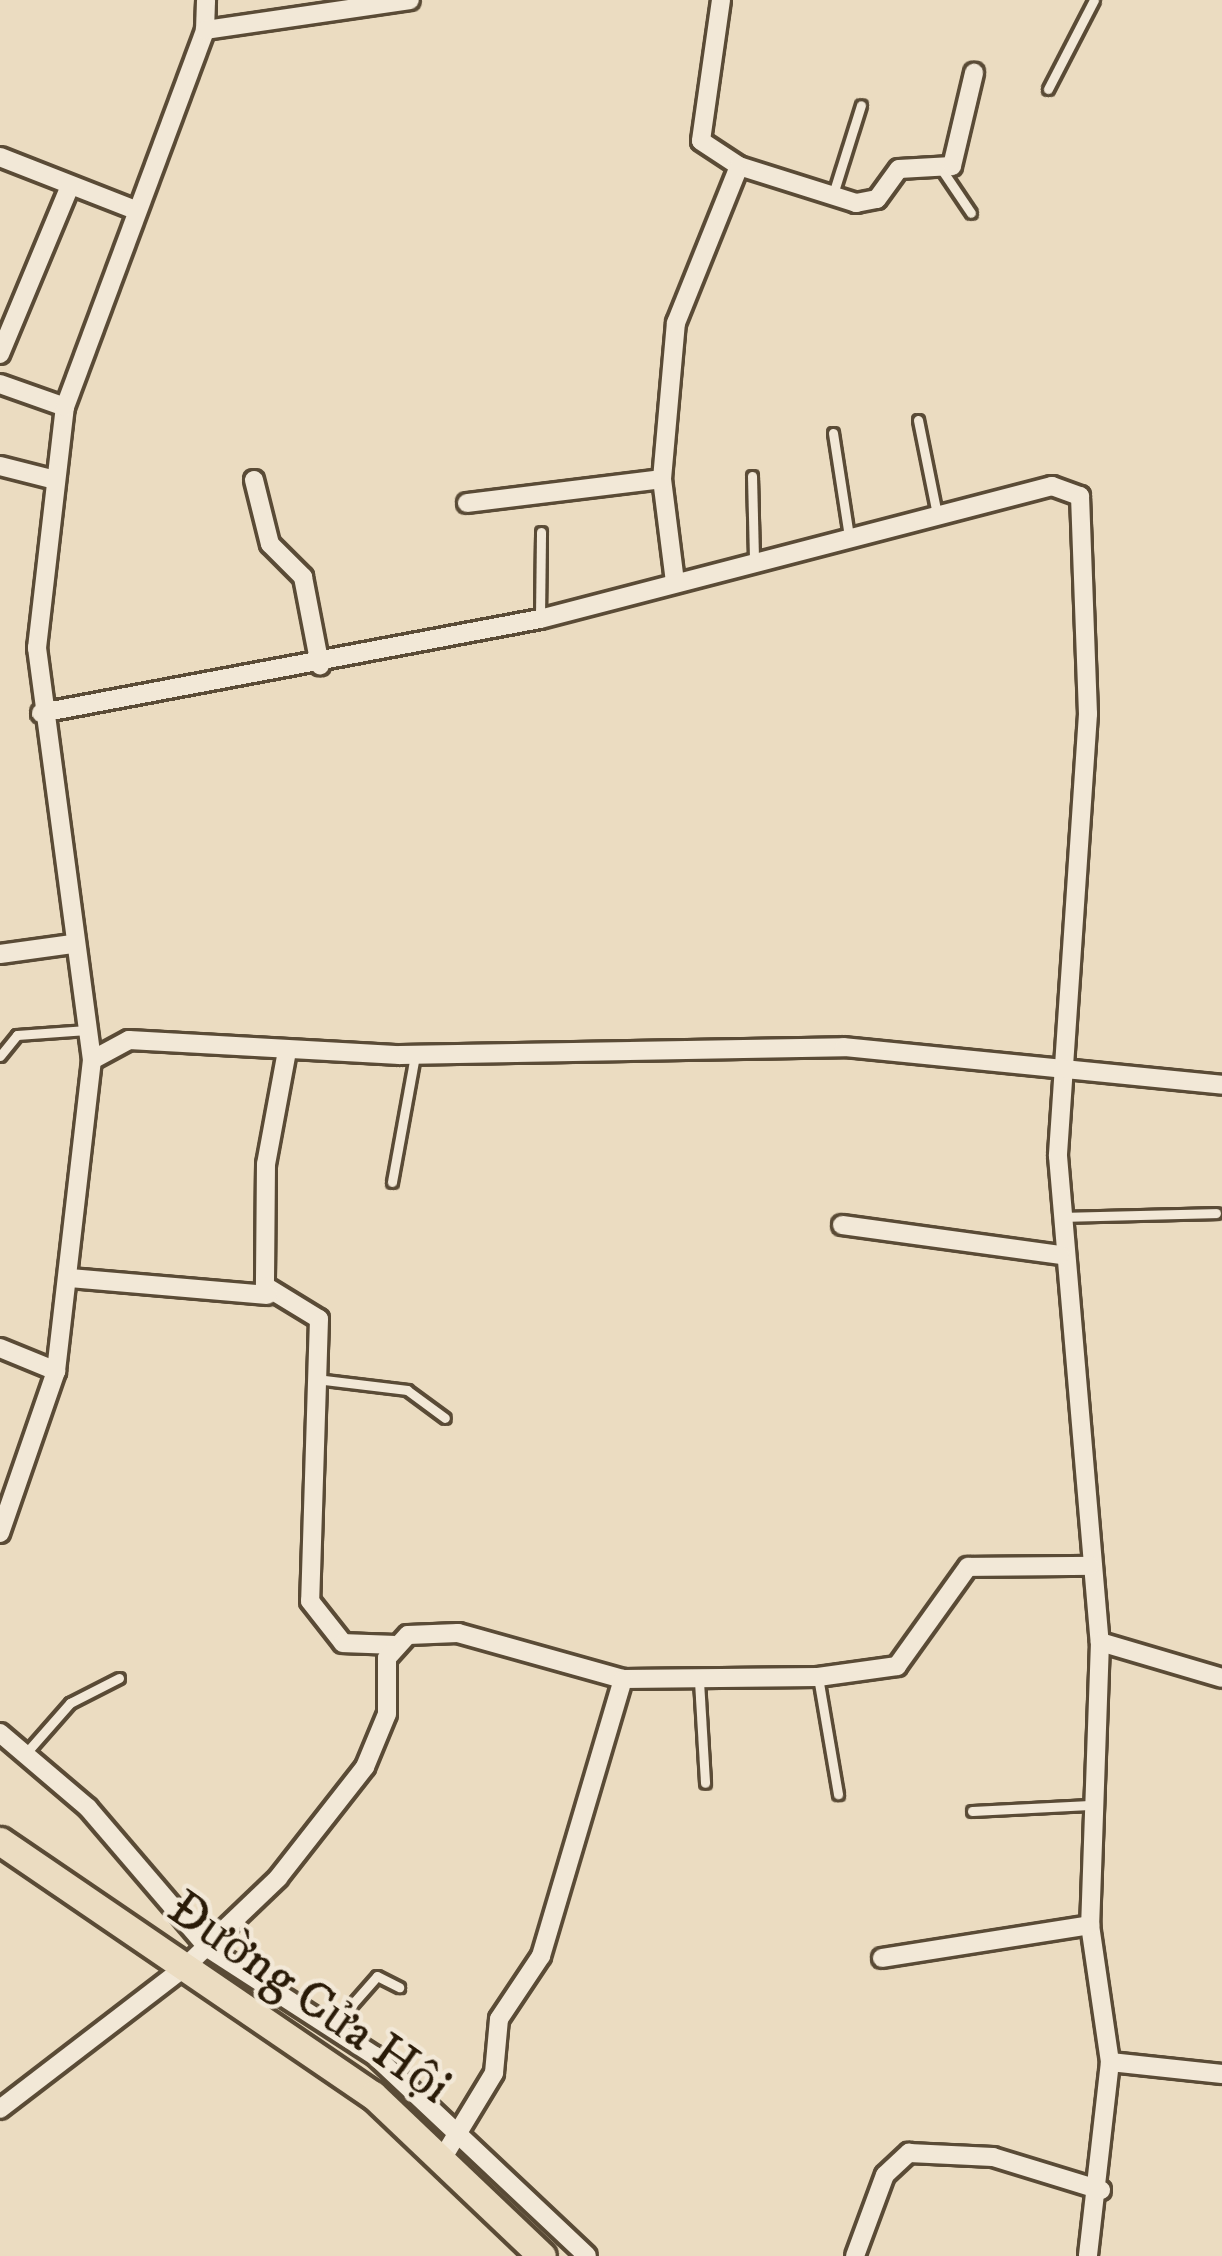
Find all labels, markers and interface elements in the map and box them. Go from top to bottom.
street label: Đường Cửa Hội [156,1878,462,2118]

